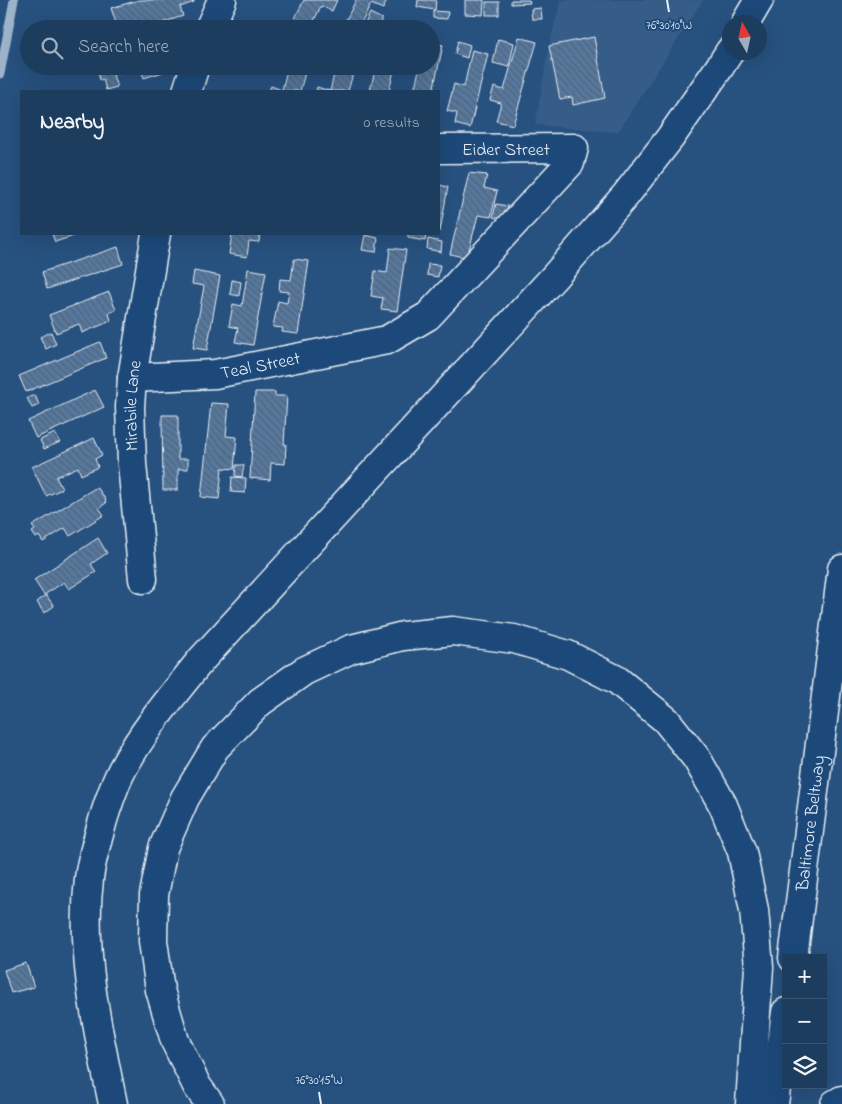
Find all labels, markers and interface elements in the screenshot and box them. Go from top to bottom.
north arrow [722,15,767,60]
text: 76°30'10"W [646,17,692,35]
search box [20,20,440,75]
icon: search [38,34,66,62]
text: Search here [78,34,169,61]
text: Nearby [40,108,104,138]
text: 0 results [364,111,420,135]
street label: Eider Street [462,138,550,164]
street label: Teal Street [218,346,303,388]
street label: Mirabile Lane [119,358,150,452]
street label: Baltimore Beltway [790,754,833,894]
map controls [782,954,827,1089]
button: + [782,954,827,999]
button: − [782,999,827,1044]
button: layers [782,1044,827,1089]
text: 76°30'15"W [295,1072,343,1090]

